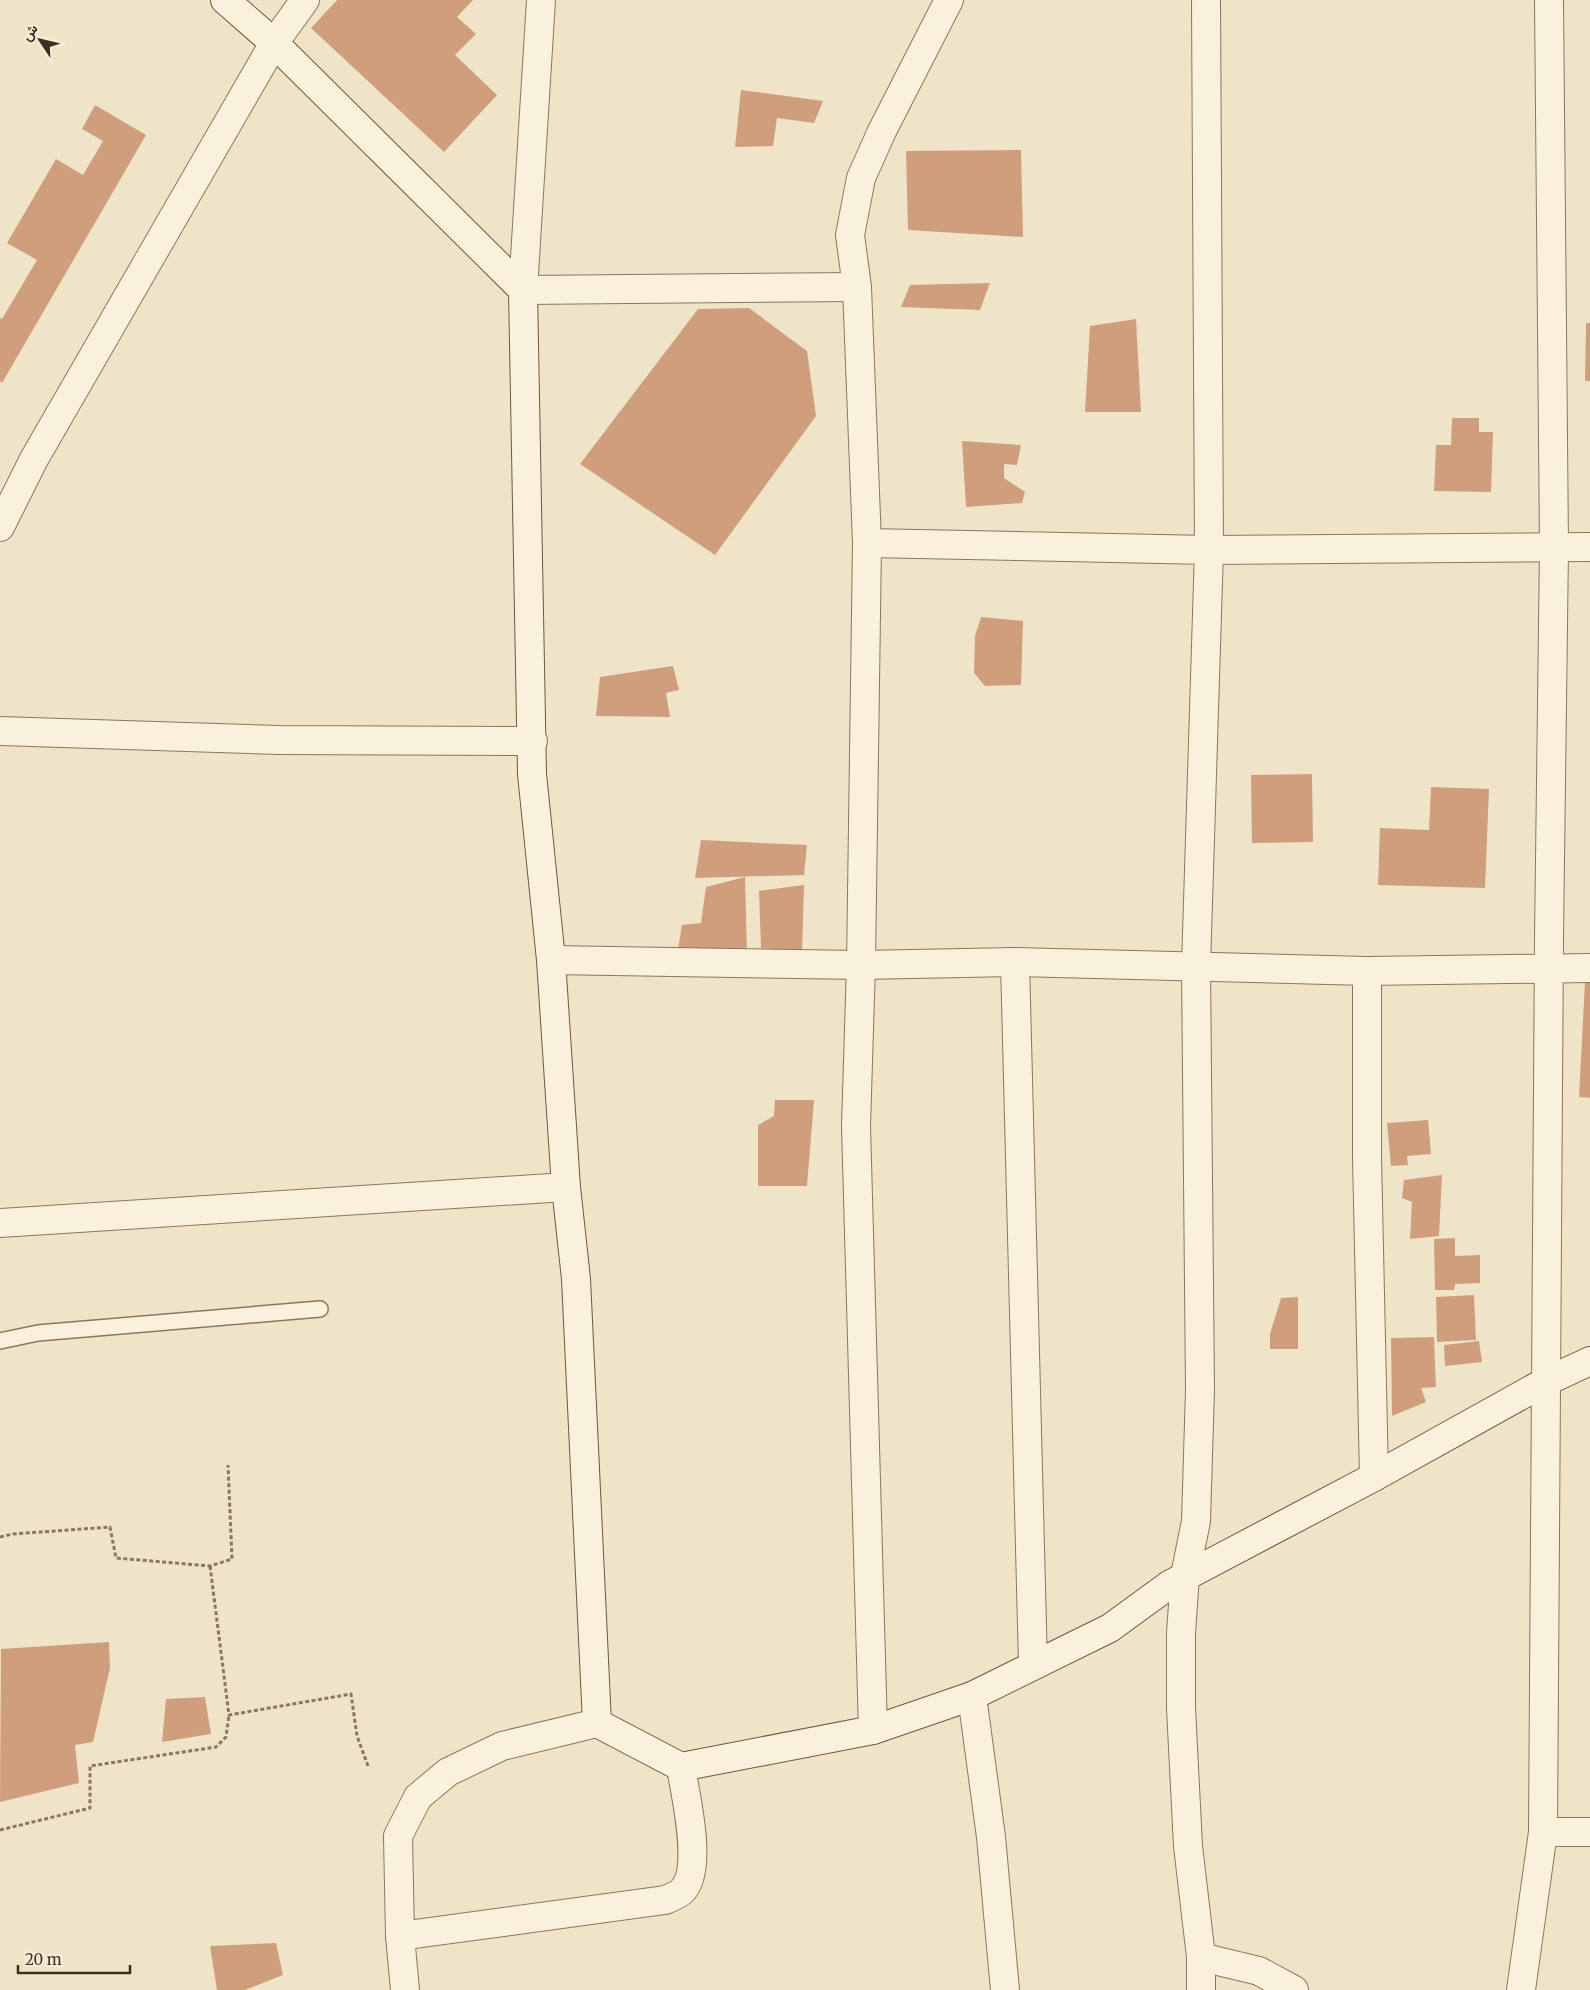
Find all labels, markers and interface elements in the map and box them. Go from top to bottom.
north arrow [15,15,65,65]
text: ش [17,20,42,45]
scale bar [18,1942,130,1974]
text: 20 m [25,1950,62,1969]

